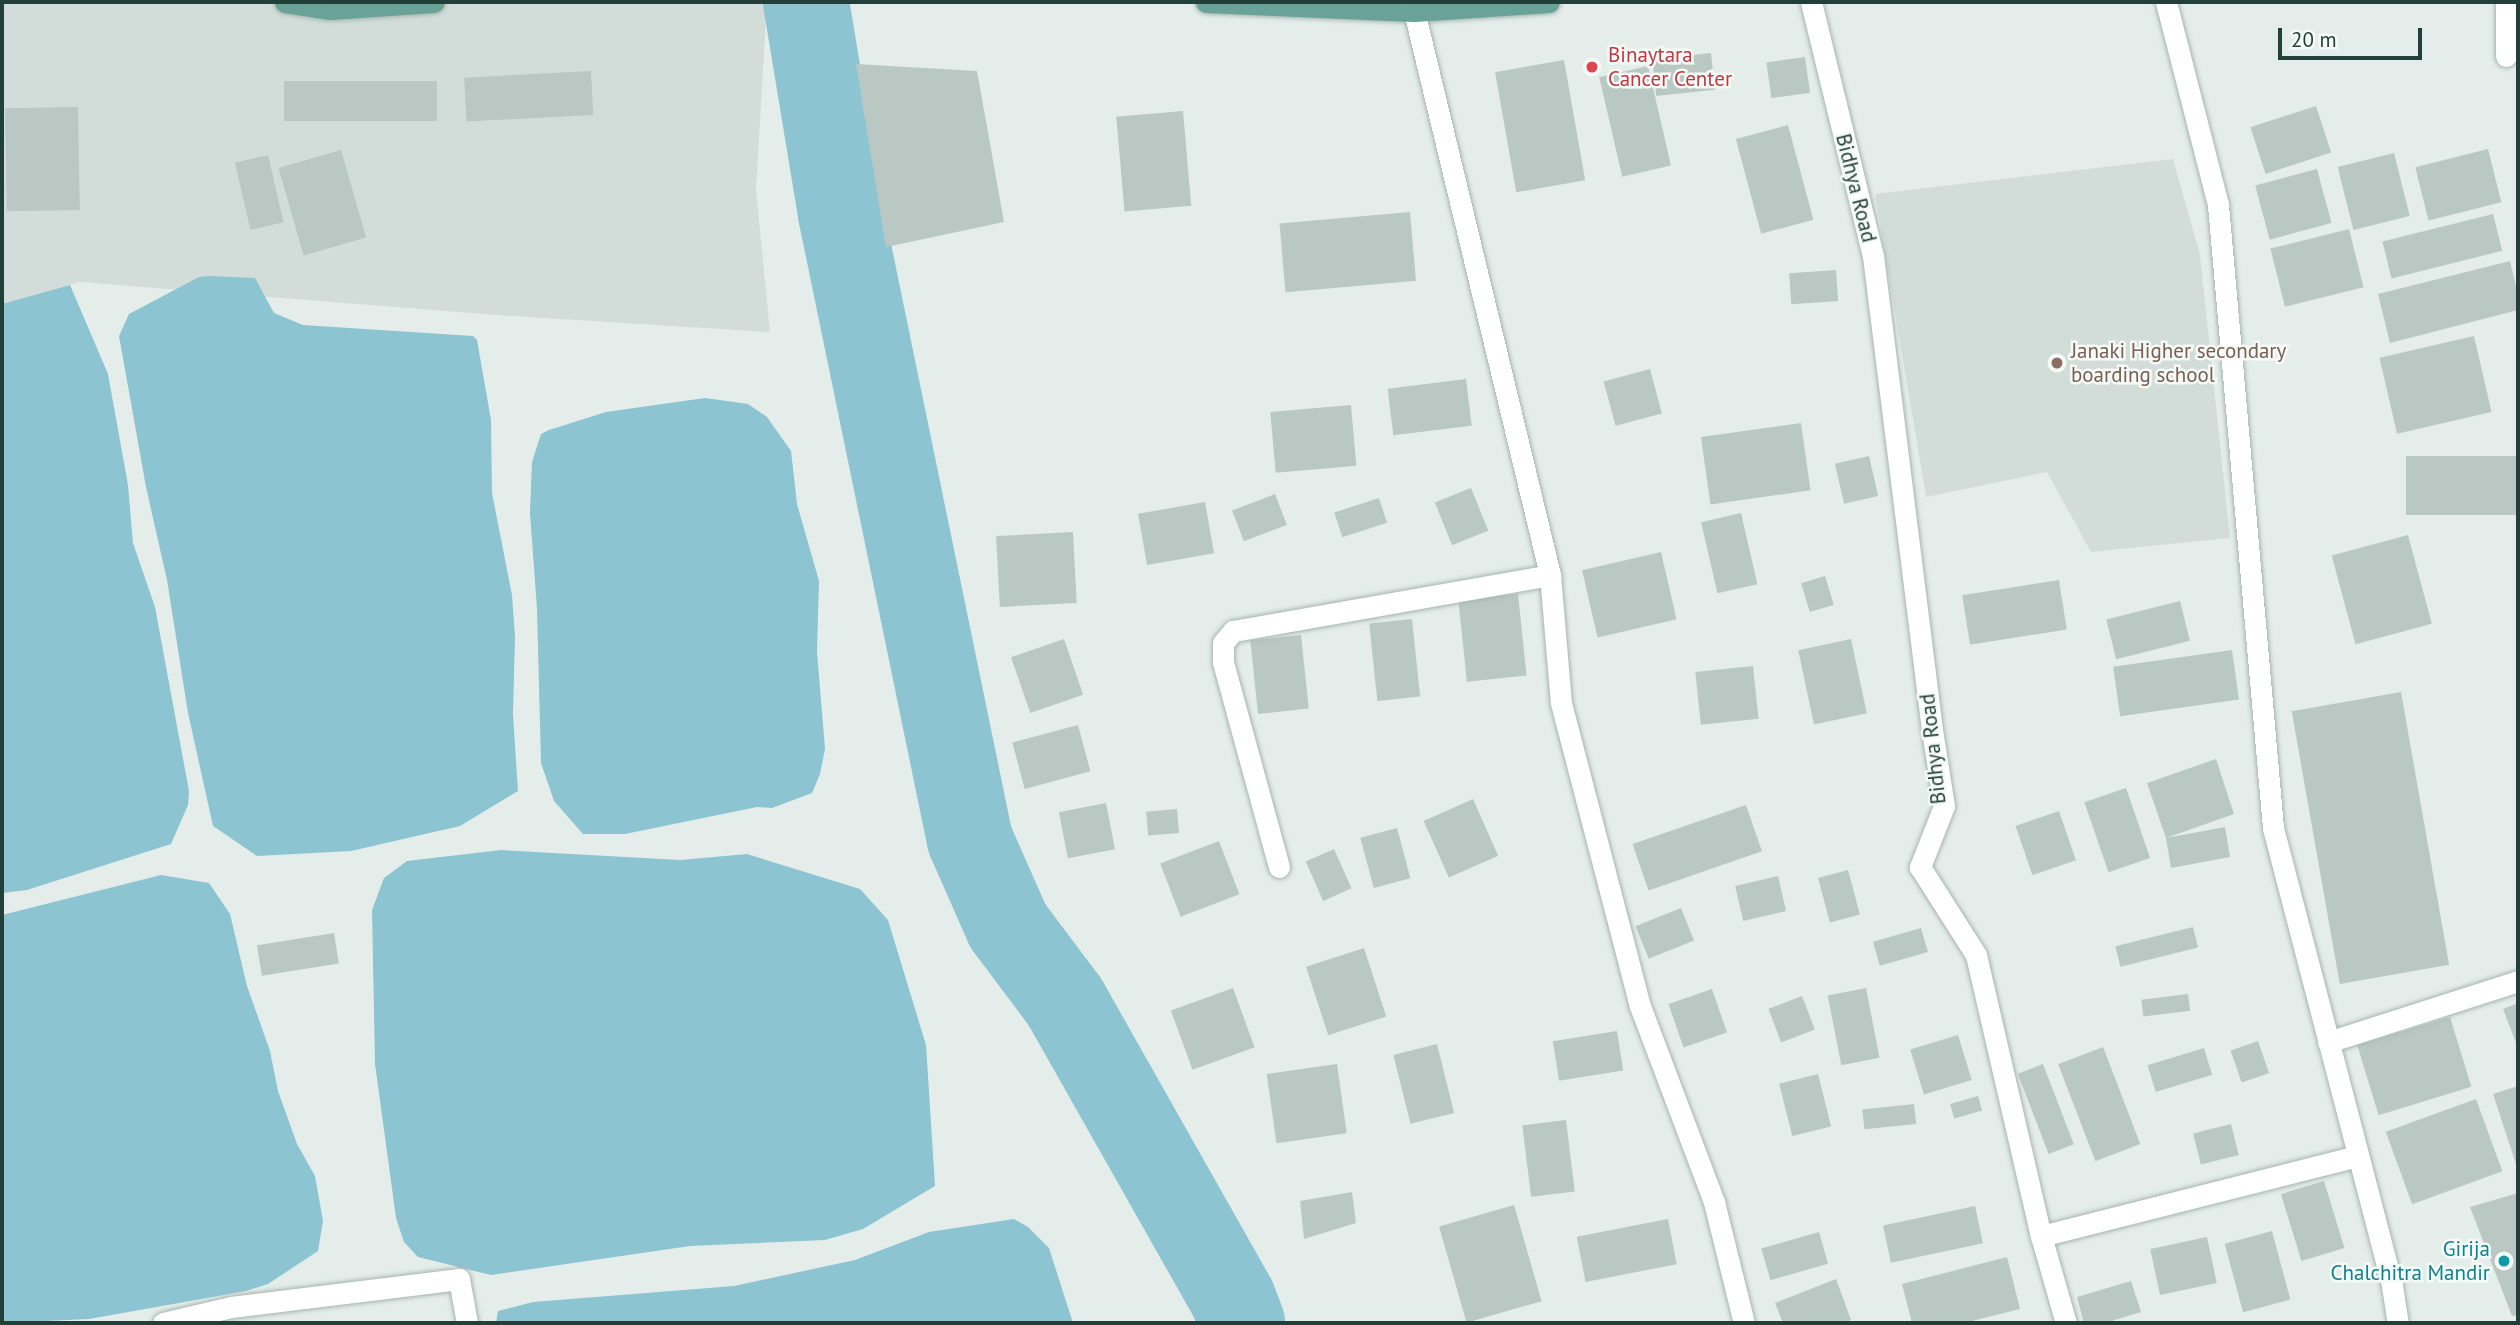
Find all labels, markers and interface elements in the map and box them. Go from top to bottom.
scale bar [2282,14,2426,58]
text: 20 m [2291,26,2337,53]
place label: Binaytara Cancer Center [1608,42,1732,92]
marker: Binaytara Cancer Center [1582,57,1602,77]
street label: Bidhya Road [1830,131,1882,245]
place label: Janaki Higher secondary boarding school [2071,338,2286,388]
marker: Janaki Higher secondary boarding school [2049,355,2065,371]
street label: Bidhya Road [1915,693,1951,805]
place label: Girija Chalchitra Mandir [2331,1236,2490,1286]
marker: Girija Chalchitra Mandir [2496,1253,2512,1269]

